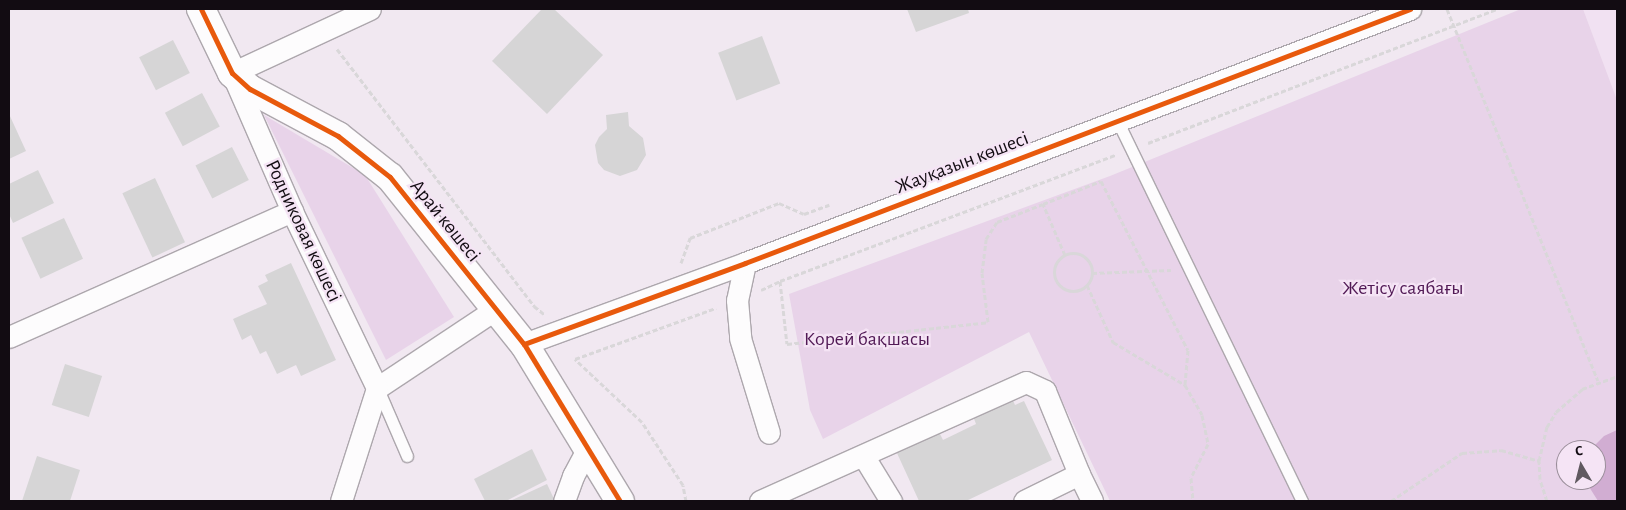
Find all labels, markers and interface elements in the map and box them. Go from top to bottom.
street label: Жауқазын көшесі [892,127,1032,199]
street label: Родниковая көшесі [260,156,346,306]
street label: Арай көшесі [405,175,485,267]
park label: Жетісу саябағы [1342,276,1464,300]
park label: Корей бақшасы [804,327,930,351]
north arrow [1556,440,1606,490]
text: С [1574,444,1584,459]

